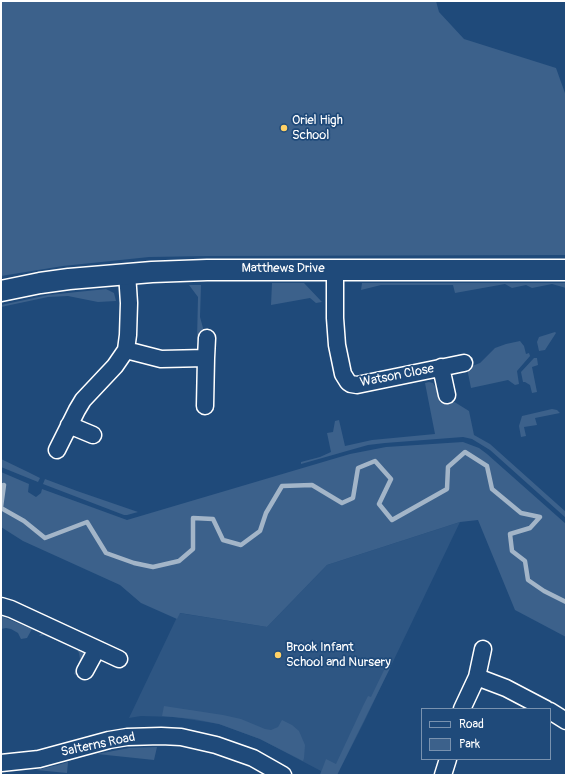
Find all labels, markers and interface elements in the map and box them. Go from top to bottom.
place label: Oriel High School [292,113,343,144]
marker: Oriel High School [279,123,289,133]
street label: Matthews Drive [241,261,325,277]
street label: Watson Close [359,361,435,391]
place label: Brook Infant School and Nursery [286,640,391,671]
marker: Brook Infant School and Nursery [273,650,283,660]
legend [421,708,551,760]
text: Road [459,717,484,732]
street label: Salterns Road [59,730,137,760]
text: Park [459,737,480,752]

